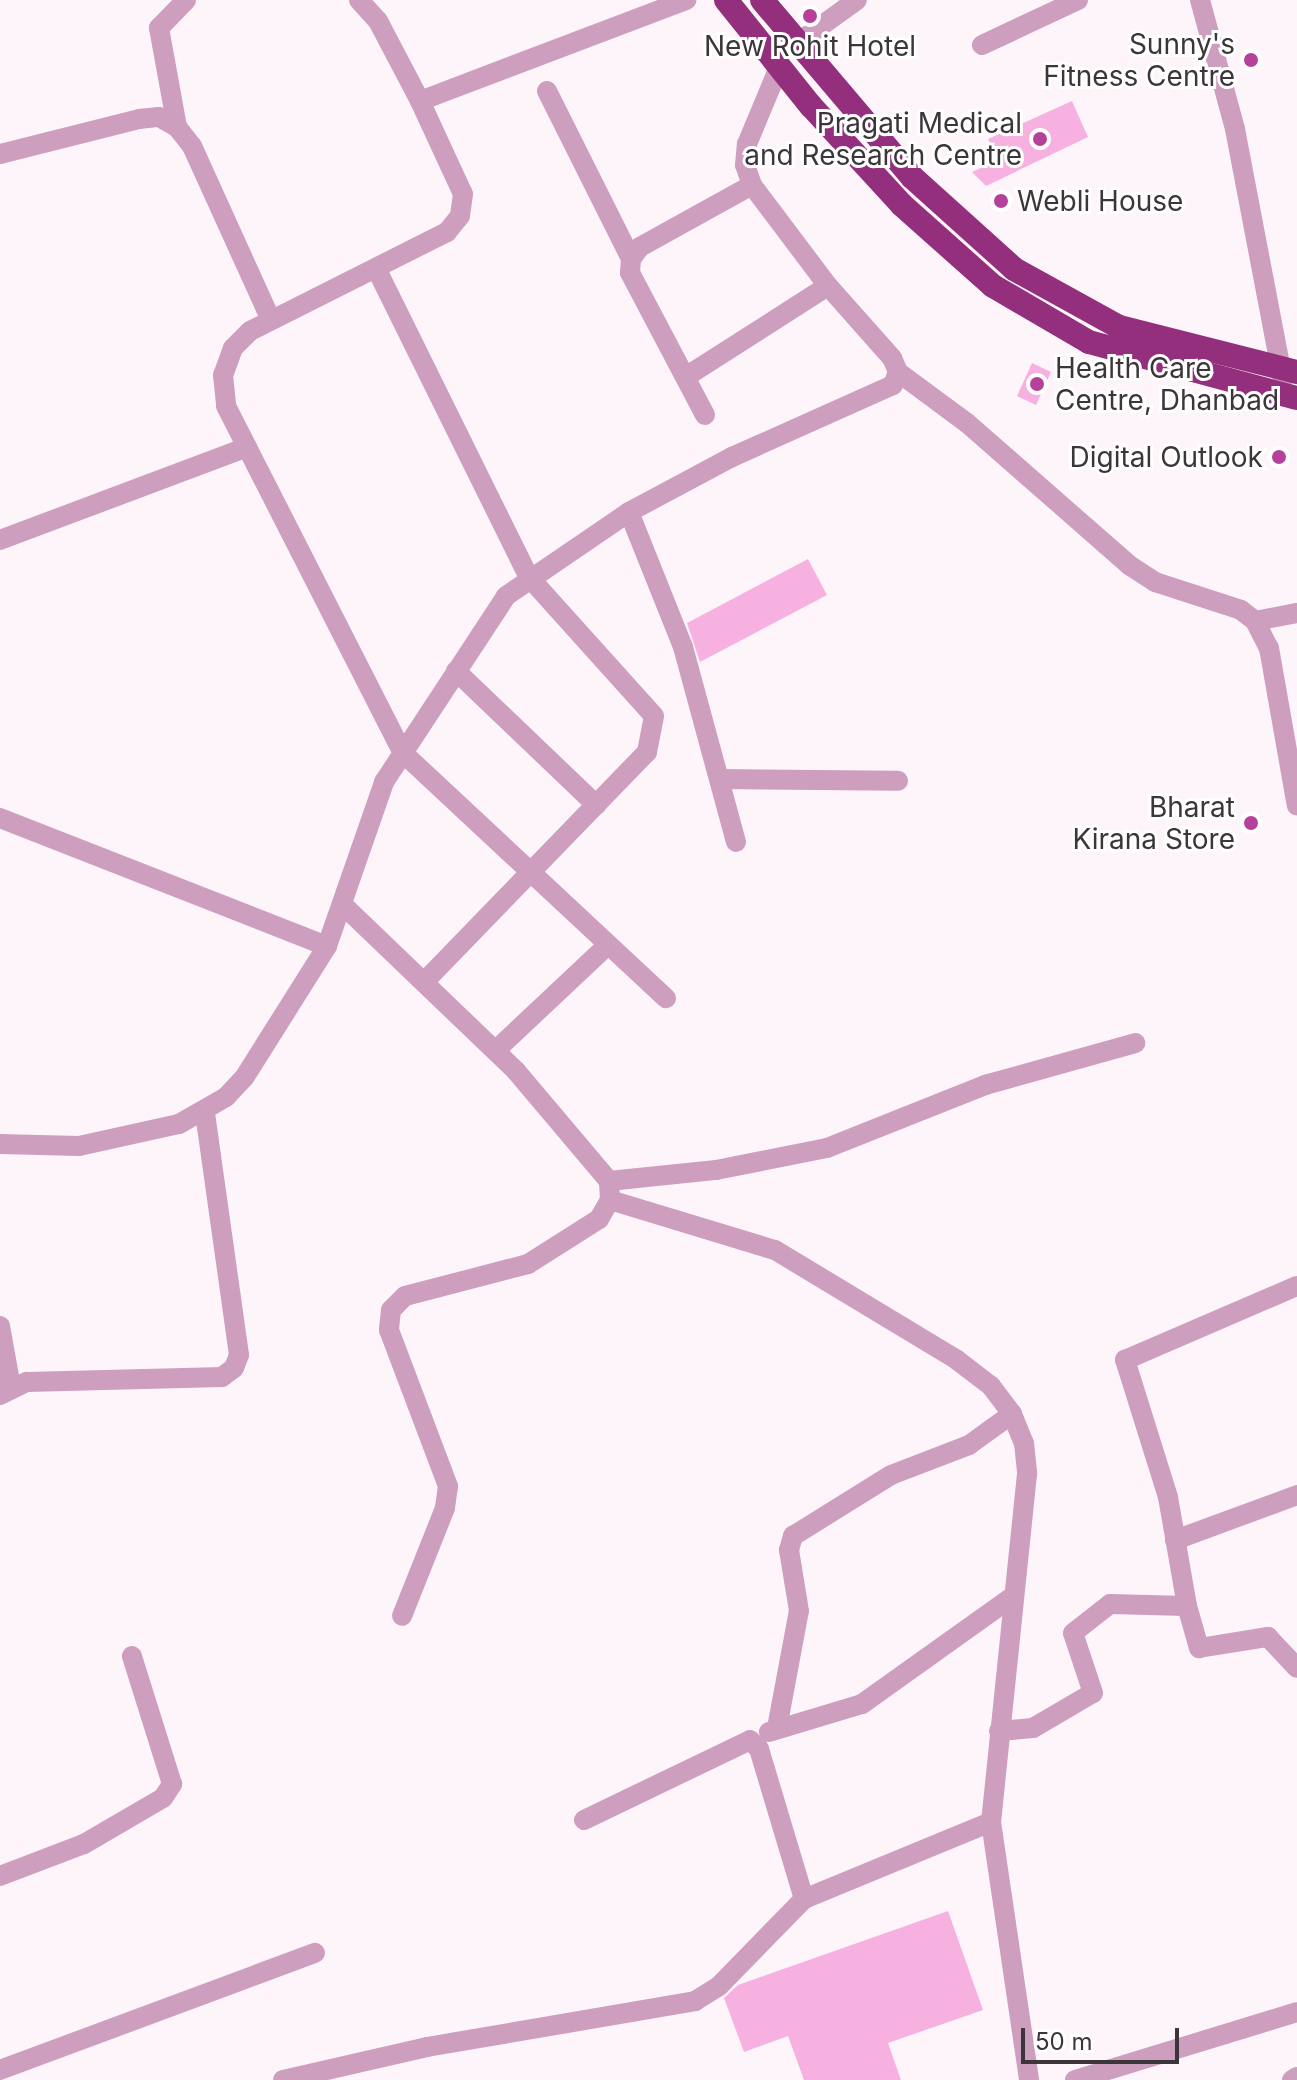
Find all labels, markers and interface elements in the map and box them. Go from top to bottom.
marker: New Rohit Hotel [801,7,819,25]
place label: Sunny's Fitness Centre [1043,27,1235,93]
place label: New Rohit Hotel [704,29,916,63]
marker: Sunny's Fitness Centre [1242,51,1260,69]
place label: Pragati Medical and Research Centre [744,106,1022,172]
marker: Pragati Medical and Research Centre [1029,128,1051,150]
place label: Webli House [1017,184,1183,218]
marker: Webli House [992,192,1010,210]
place label: Health Care Centre, Dhanbad [1055,351,1279,417]
marker: Health Care Centre, Dhanbad [1026,373,1048,395]
place label: Digital Outlook [1070,440,1263,474]
marker: Digital Outlook [1270,448,1288,466]
place label: Bharat Kirana Store [1073,790,1235,856]
marker: Bharat Kirana Store [1242,814,1260,832]
scale bar [1025,2012,1183,2062]
text: 50 m [1035,2027,1093,2056]

